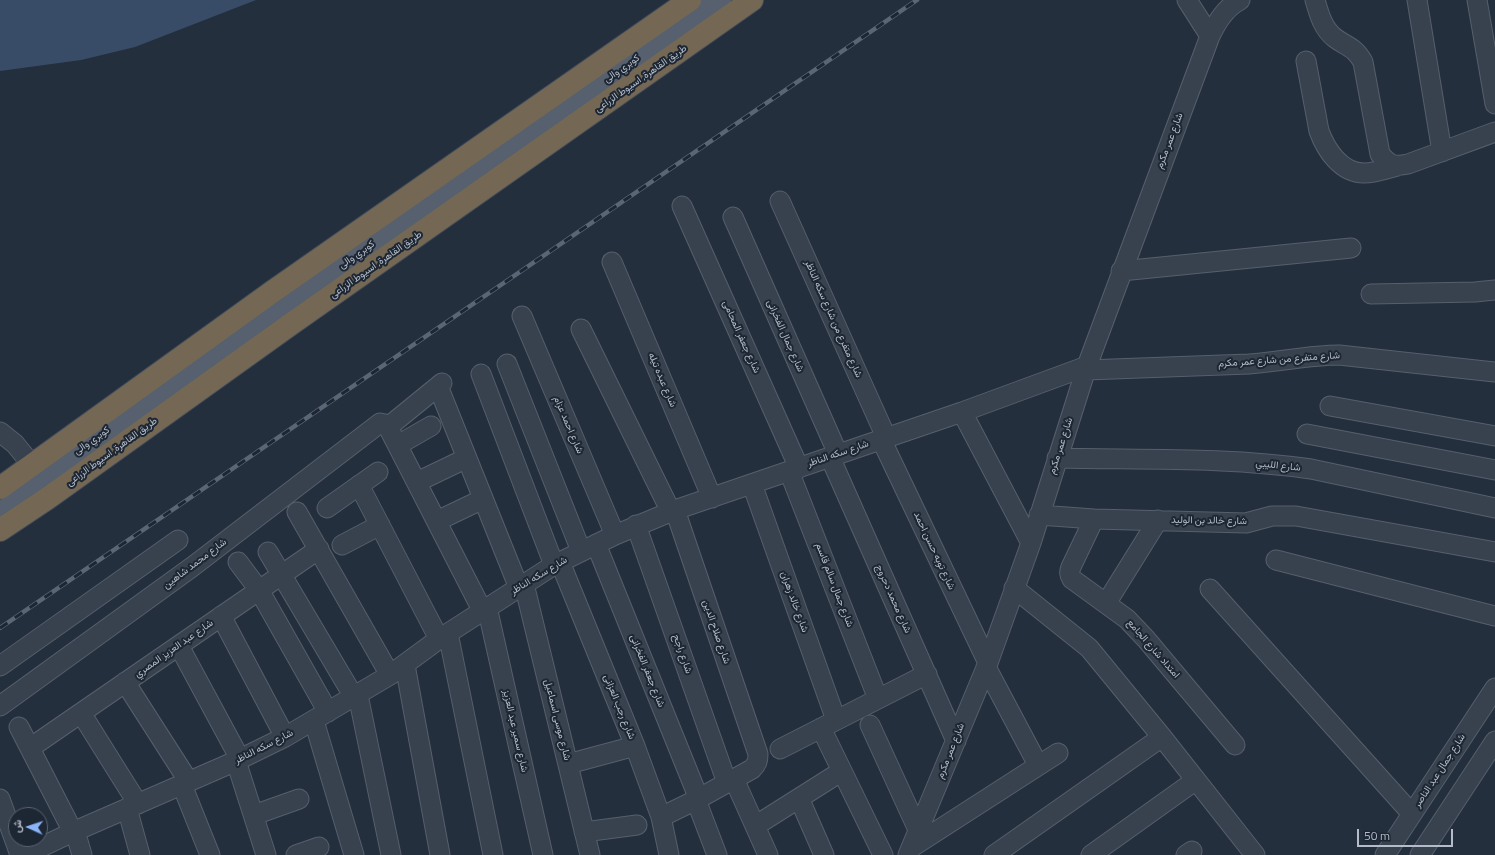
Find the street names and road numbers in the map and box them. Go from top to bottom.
street label: طريق القاهرة, اسيوط الزراعى [593,43,689,115]
street label: كوبري والى [602,52,642,86]
street label: شارع عمر مكرم [1154,111,1186,171]
street label: طريق القاهرة, اسيوط الزراعى [328,229,424,301]
street label: كوبري والى [337,238,377,272]
street label: شارع متفرع من شارع سكه الناظر [802,258,864,380]
street label: شارع جمال الفخرانى [764,298,806,374]
street label: شارع جعفر المحامى [720,299,762,375]
street label: شارع متفرع من شارع عمر مكرم [1218,350,1340,370]
street label: شارع عبده تيله [645,351,679,409]
street label: شارع احمد عزام [551,394,585,456]
street label: طريق القاهرة, اسيوط الزراعى [64,415,160,489]
street label: شارع عمر مكرم [1046,416,1076,476]
street label: كوبري والى [72,424,112,458]
street label: شارع سكه الناظر [806,438,870,470]
street label: شارع الليبي [1255,458,1301,474]
street label: شارع توبه حسن احمد [911,510,957,592]
street label: شارع خالد بن الوليد [1171,514,1247,528]
street label: شارع محمد شاهين [161,536,229,592]
street label: شارع جمال سالم قاسم [812,541,856,629]
street label: شارع سكه الناظر [508,554,570,598]
street label: شارع محمد دحروج [872,563,914,635]
street label: شارع خالد زهران [777,570,811,634]
street label: شارع صلاح الدين [699,598,733,666]
street label: شارع عبد العزيز المصري [132,617,216,681]
street label: امتداد شارع الجامع [1124,617,1182,681]
street label: شارع جعفر الفخرانى [627,633,667,709]
street label: شارع راجح [670,633,694,675]
street label: شارع رجب العزانى [601,673,637,741]
street label: شارع موسى اسماعيل [541,678,573,762]
street label: شارع سمير عبد العزيز [500,689,530,773]
street label: شارع عمر مكرم [934,721,968,781]
street label: شارع سكه الناظر [233,727,295,767]
street label: شارع جمال عبد الناصر [1412,732,1468,810]

